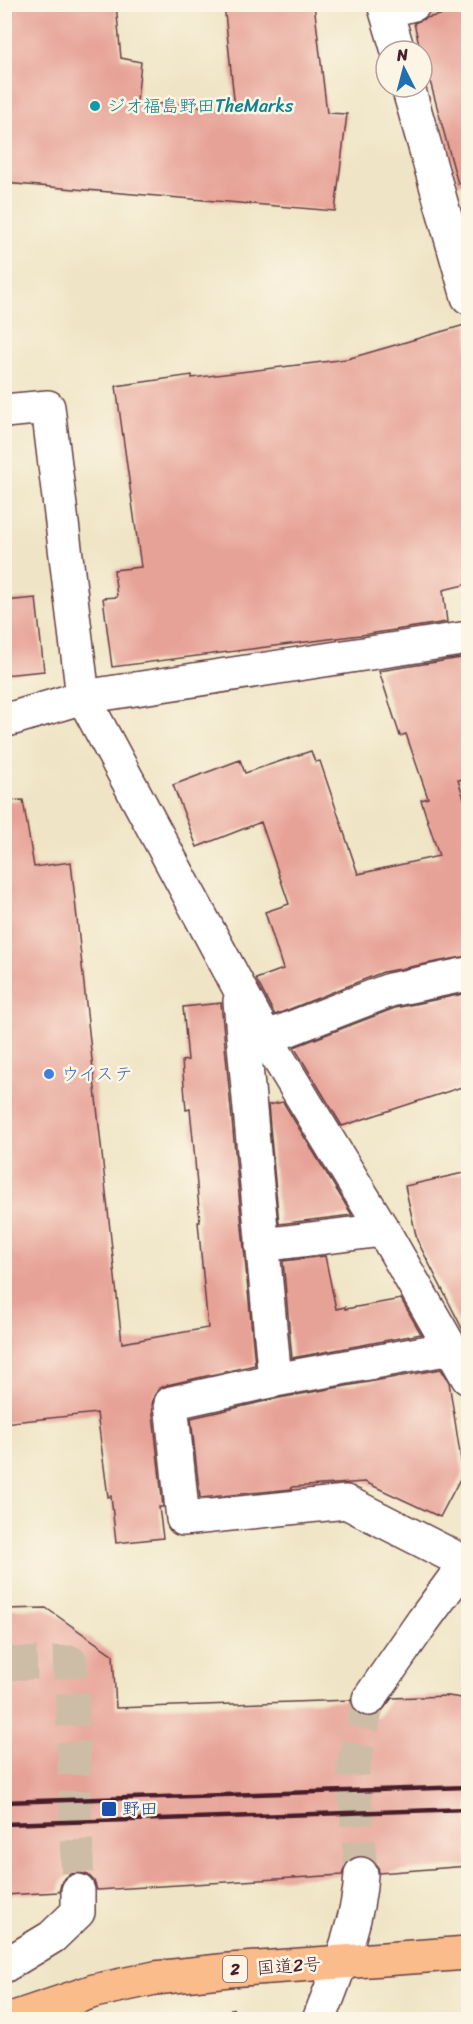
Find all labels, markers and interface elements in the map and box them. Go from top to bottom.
north arrow [374,39,434,99]
text: N [394,39,410,70]
place label: ジオ福島野田TheMarks [107,90,294,122]
marker: ジオ福島野田TheMarks [88,99,102,113]
place label: ウイステ [61,1058,133,1090]
marker: ウイステ [42,1067,56,1081]
place label: 野田 [122,1793,158,1825]
marker: 野田 [100,1800,118,1818]
street label: 国道2号 [256,1948,322,1984]
road number: 2 [223,1956,247,1982]

